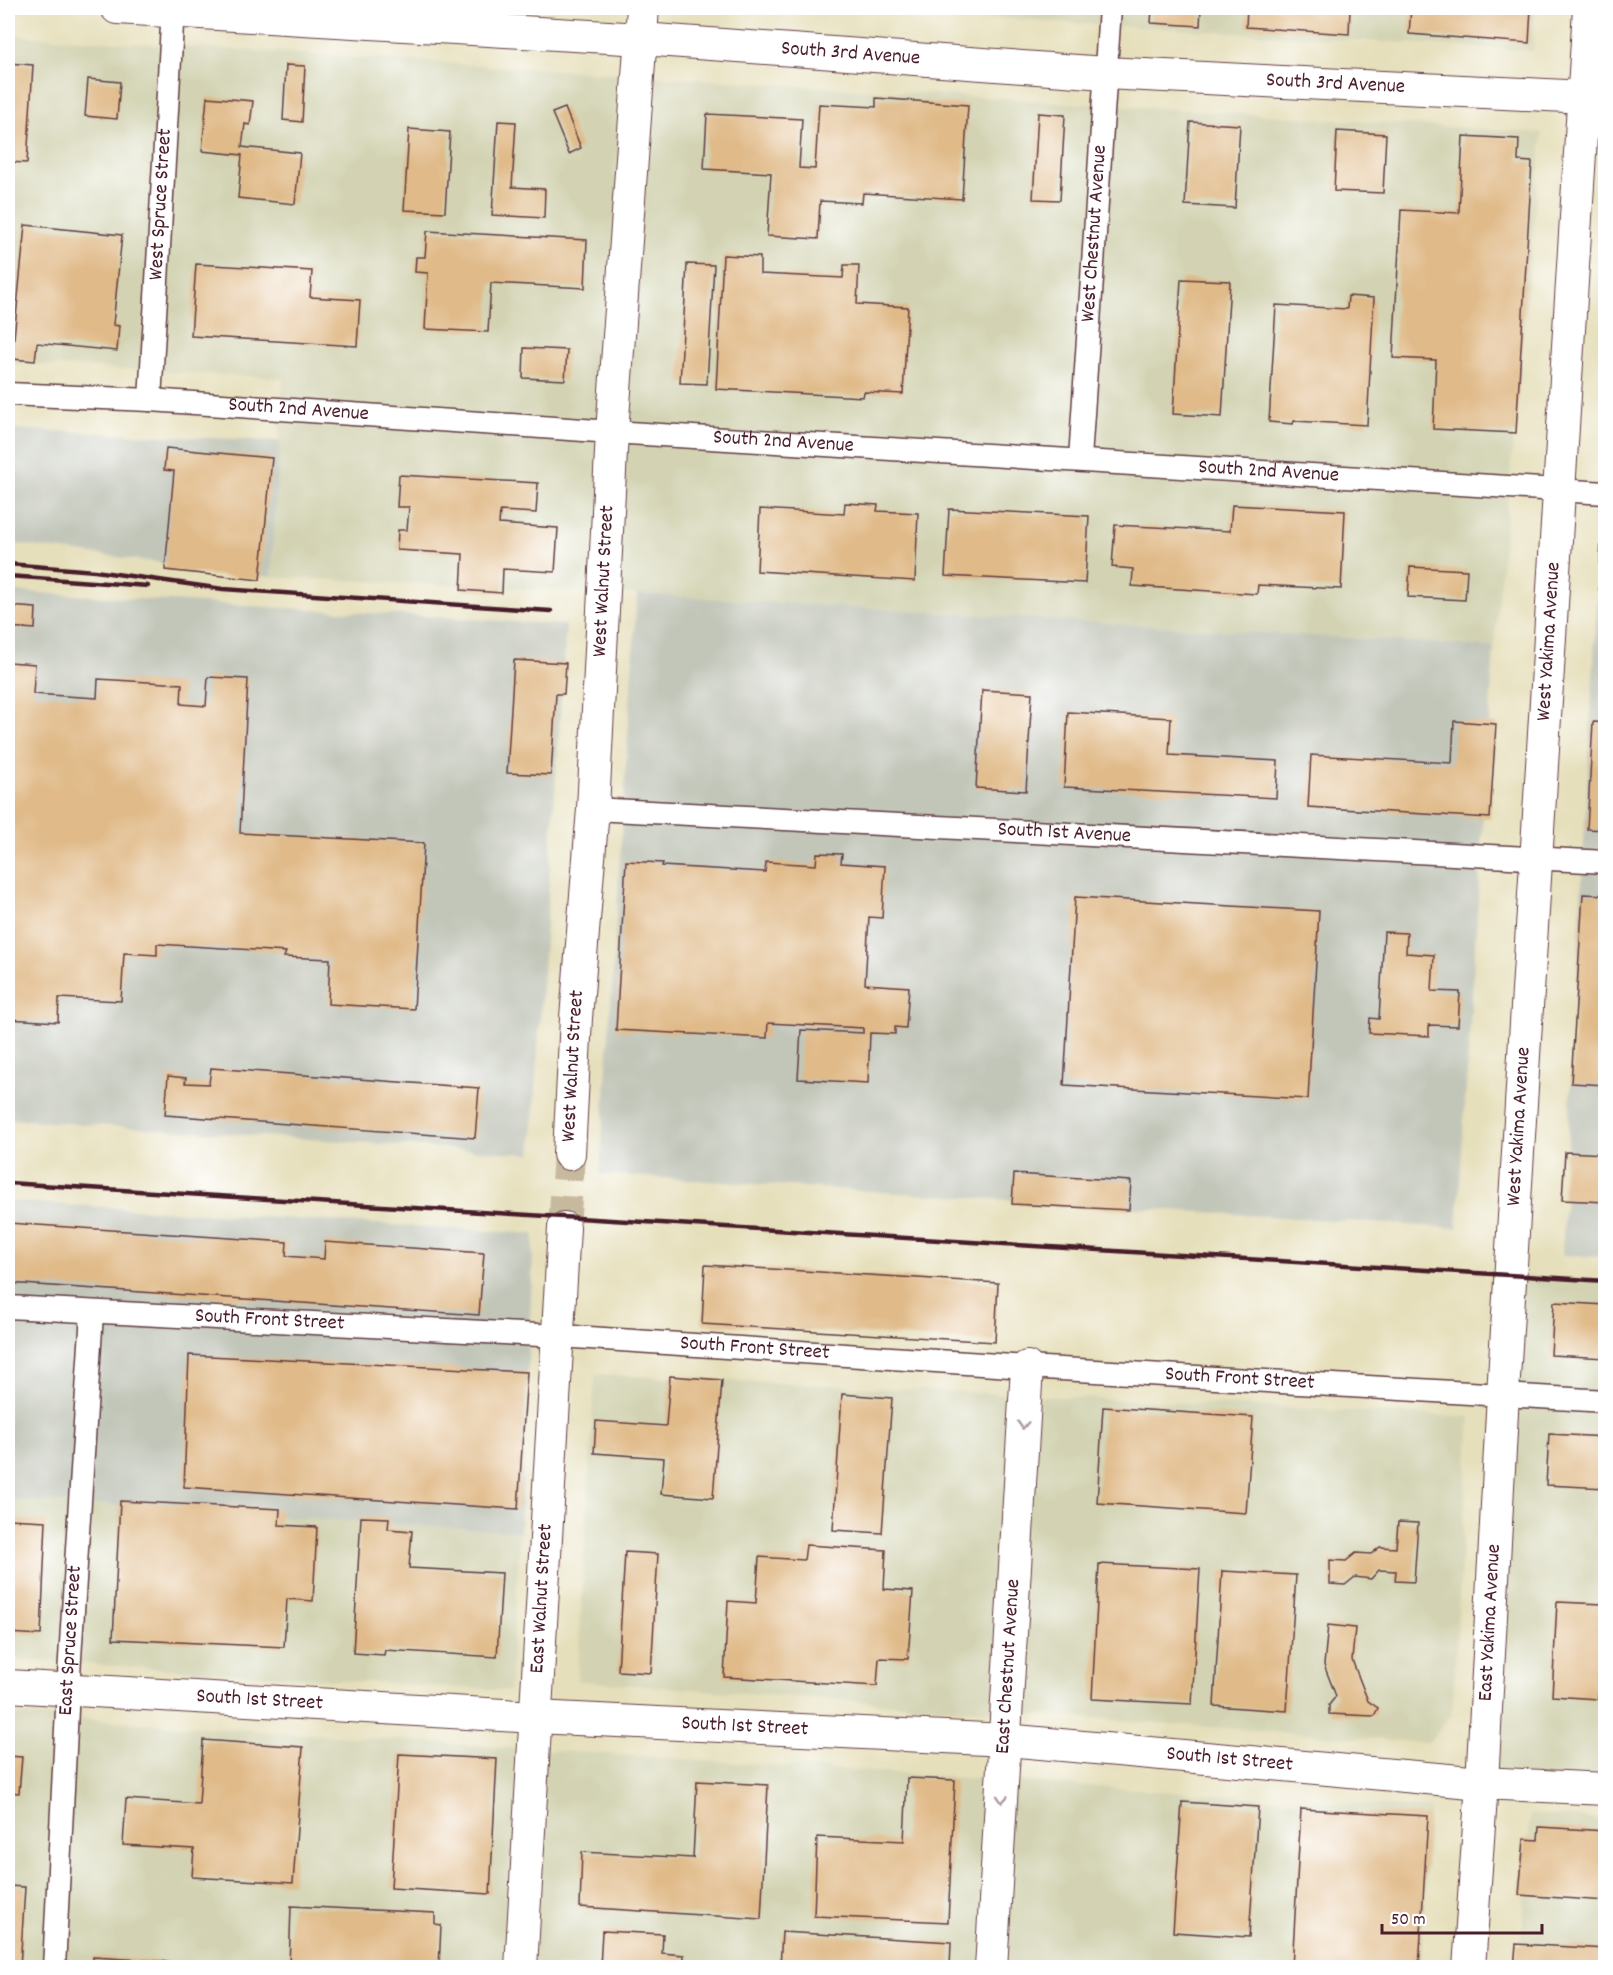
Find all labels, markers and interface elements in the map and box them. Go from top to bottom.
street label: South 3rd Avenue [780,34,921,74]
street label: South 3rd Avenue [1265,66,1406,103]
street label: West Spruce Street [142,127,181,281]
street label: West Chestnut Avenue [1074,144,1116,323]
street label: South 2nd Avenue [227,390,370,430]
street label: South 2nd Avenue [712,423,855,462]
street label: South 2nd Avenue [1197,453,1340,492]
street label: West Walnut Street [586,504,623,658]
street label: West Yakima Avenue [1530,561,1570,722]
street label: South 1st Avenue [997,815,1132,852]
street label: West Walnut Street [555,989,593,1143]
street label: West Yakima Avenue [1500,1046,1540,1207]
street label: South Front Street [194,1302,345,1340]
street label: South Front Street [679,1329,831,1369]
street label: South Front Street [1164,1360,1316,1399]
one-way arrow [1017,1421,1030,1430]
street label: East Walnut Street [523,1523,562,1674]
street label: East Yakima Avenue [1471,1543,1510,1702]
street label: East Spruce Street [52,1564,91,1716]
street label: East Chestnut Avenue [989,1578,1029,1755]
street label: South 1st Street [195,1682,324,1719]
street label: South 1st Street [681,1709,809,1745]
street label: South 1st Street [1165,1740,1294,1781]
one-way arrow [996,1794,1009,1803]
scale bar [1382,1897,1542,1935]
text: 50 m [1391,1908,1426,1933]

